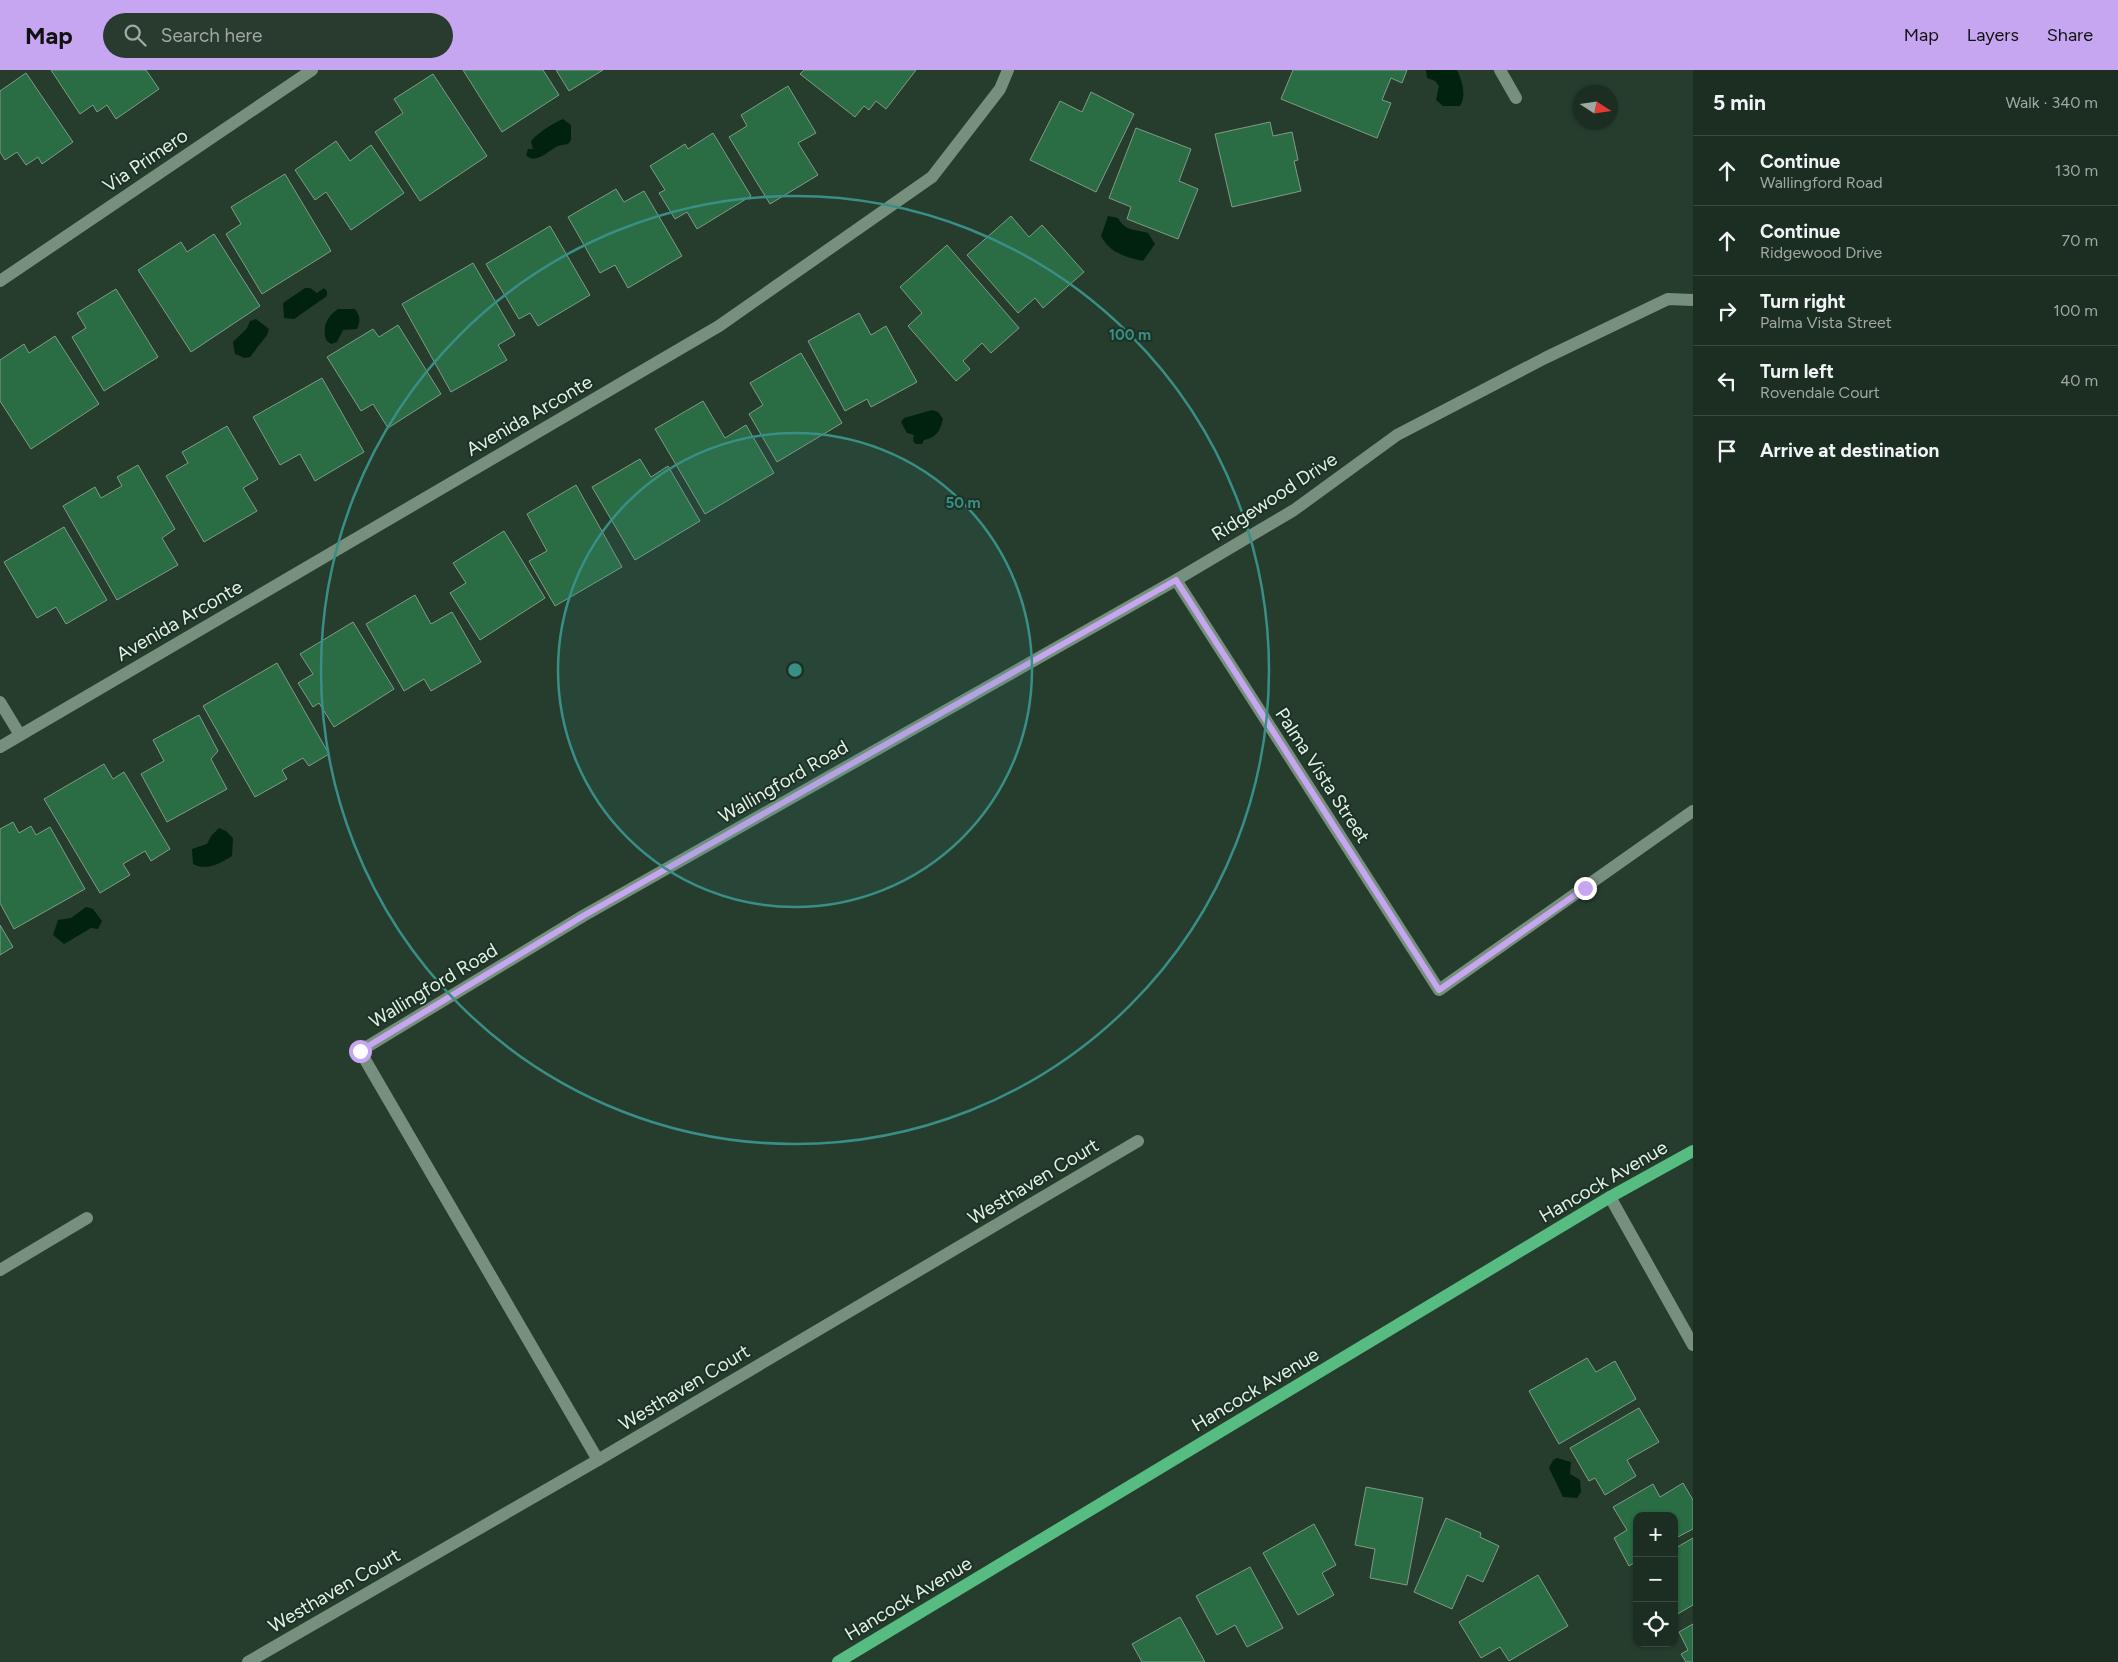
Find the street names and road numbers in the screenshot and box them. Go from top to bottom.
street label: Via Primero [98,124,192,197]
street label: Avenida Arconte [462,370,596,461]
street label: Ridgewood Drive [1207,447,1341,546]
street label: Avenida Arconte [112,575,246,666]
street label: Palma Vista Street [1270,703,1375,847]
street label: Wallingford Road [714,735,852,828]
street label: Wallingford Road [365,938,502,1033]
street label: Westhaven Court [964,1133,1103,1229]
street label: Hancock Avenue [1535,1135,1671,1227]
street label: Westhaven Court [615,1339,754,1435]
street label: Hancock Avenue [1187,1342,1323,1436]
street label: Westhaven Court [264,1543,404,1637]
street label: Hancock Avenue [840,1551,976,1645]

